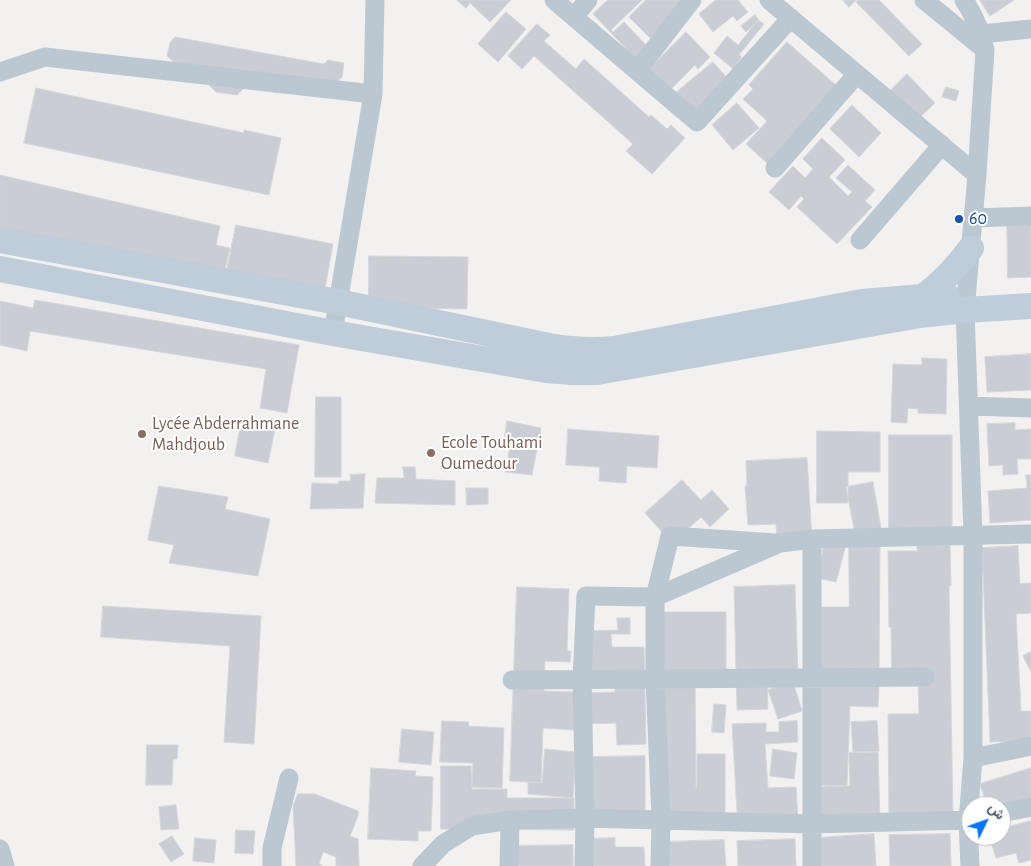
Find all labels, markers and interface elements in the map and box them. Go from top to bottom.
place label: 60 [969,208,987,230]
marker: 60 [953,213,965,225]
place label: Lycée Abderrahmane Mahdjoub [152,413,299,456]
marker: Lycée Abderrahmane Mahdjoub [136,428,148,440]
place label: Ecole Touhami Oumedour [441,432,543,474]
marker: Ecole Touhami Oumedour [425,447,437,459]
north arrow [961,796,1011,846]
text: ش [986,801,1007,823]

